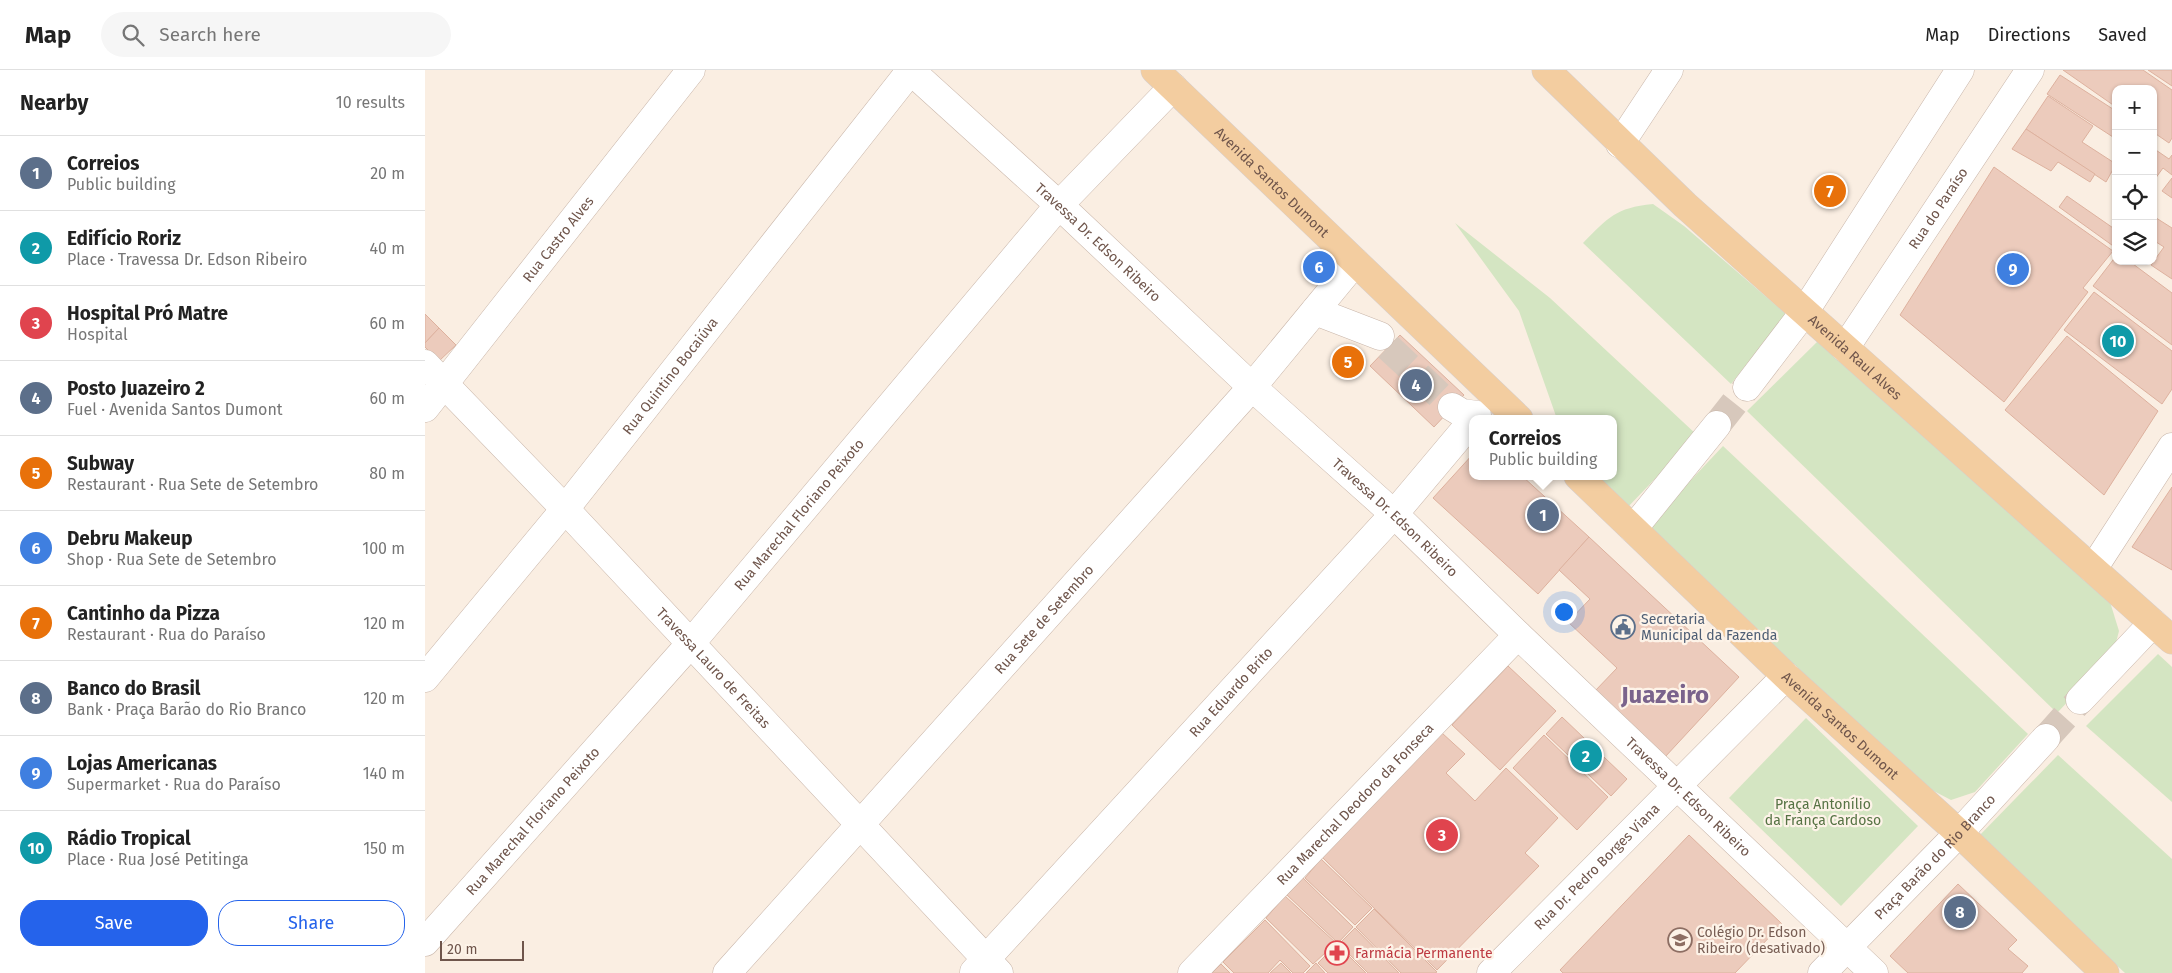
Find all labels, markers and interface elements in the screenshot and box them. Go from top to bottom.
search box [101,12,451,57]
text: Map [25,21,71,49]
icon: search [119,21,147,49]
text: Search here [159,23,261,46]
text: Map [1925,24,1960,46]
text: Directions [1988,24,2070,46]
text: Saved [2098,24,2147,46]
map controls [2112,85,2157,265]
button: + [2112,85,2157,130]
text: Nearby [20,90,88,116]
text: 10 results [336,93,405,112]
street label: Avenida Santos Dumont [1211,124,1333,242]
button: − [2112,130,2157,175]
text: Correios [67,152,139,175]
text: 1 [32,164,40,183]
text: 20 m [370,164,405,183]
street label: Rua do Paraíso [1905,164,1972,252]
pin: 7 [1814,172,1846,210]
text: Public building [67,175,175,194]
button: locate [2112,175,2157,220]
street label: Travessa Dr. Edson Ribeiro [1031,180,1164,306]
street label: Rua Castro Alves [519,193,598,286]
button: layers [2112,220,2157,265]
text: Edifício Roriz [67,227,181,250]
text: 2 [32,239,40,258]
text: 40 m [370,239,405,258]
pin: 6 [1303,248,1335,286]
text: Place · Travessa Dr. Edson Ribeiro [67,250,307,269]
pin: 9 [1997,250,2029,288]
text: Hospital Pró Matre [67,302,228,325]
street label: Avenida Raul Alves [1805,311,1905,404]
text: 3 [32,314,40,333]
text: 60 m [370,314,405,333]
street label: Rua Quintino Bocaiúva [619,314,722,438]
pin: 10 [2102,322,2134,360]
text: Hospital [67,325,128,344]
pin: 5 [1332,343,1364,381]
pin: 4 [1400,366,1432,404]
text: Posto Juazeiro 2 [67,377,205,400]
text: 4 [31,389,41,408]
text: 60 m [370,389,405,408]
text: Fuel · Avenida Santos Dumont [67,400,283,419]
popup [1469,415,1617,480]
text: Correios [1489,427,1561,450]
street label: Rua Marechal Floriano Peixoto [731,436,868,594]
text: Public building [1489,450,1597,469]
text: Subway [67,452,134,475]
street label: Travessa Dr. Edson Ribeiro [1328,455,1461,581]
text: 5 [32,464,40,483]
text: 80 m [369,464,405,483]
text: Restaurant · Rua Sete de Setembro [67,475,318,494]
pin: 1 [1527,496,1559,534]
text: Debru Makeup [67,527,192,550]
text: 6 [31,539,41,558]
text: 100 m [362,539,405,558]
text: Shop · Rua Sete de Setembro [67,550,277,569]
street label: Rua Sete de Setembro [991,562,1098,678]
your location [1551,599,1577,625]
text: Cantinho da Pizza [67,602,220,625]
street label: Travessa Lauro de Freitas [653,604,774,732]
place label: Secretaria Municipal da Fazenda [1641,611,1778,644]
text: 7 [32,614,40,633]
text: 120 m [363,614,405,633]
public building icon: Secretaria Municipal da Fazenda [1610,614,1636,640]
text: Restaurant · Rua do Paraíso [67,625,266,644]
street label: Rua Eduardo Brito [1186,644,1277,741]
street label: Avenida Santos Dumont [1778,668,1903,784]
text: Banco do Brasil [67,677,201,700]
district label: Juazeiro [1620,681,1709,709]
text: 8 [31,689,41,708]
text: 120 m [363,689,405,708]
text: Bank · Praça Barão do Rio Branco [67,700,306,719]
street label: Rua Marechal Deodoro da Fonseca [1274,720,1437,889]
street label: Travessa Dr. Edson Ribeiro [1622,734,1754,860]
pin: 2 [1570,737,1602,775]
street label: Rua Marechal Floriano Peixoto [463,744,603,899]
text: Lojas Americanas [67,752,217,775]
text: 9 [32,764,40,783]
text: 140 m [363,764,405,783]
text: Supermarket · Rua do Paraíso [67,775,281,794]
street label: Praça Barão do Rio Branco [1871,791,1999,923]
park label: Praça Antonílio da França Cardoso [1765,796,1881,829]
street label: Rua Dr. Pedro Borges Viana [1531,800,1663,934]
pin: 3 [1426,816,1458,854]
text: Rádio Tropical [67,827,191,850]
text: 10 [28,839,44,858]
text: 150 m [363,839,405,858]
text: Place · Rua José Petitinga [67,850,249,869]
pin: 8 [1944,893,1976,931]
button: Save [20,900,208,946]
button: Share [218,900,405,946]
place label: Colégio Dr. Edson Ribeiro (desativado) [1697,924,1825,957]
school or university icon: Colégio Dr. Edson Ribeiro (desativado) [1667,927,1693,953]
scale bar [440,938,524,961]
pharmacy icon: Farmácia Permanente [1324,940,1350,966]
text: 20 m [447,941,477,958]
place label: Farmácia Permanente [1355,945,1493,962]

